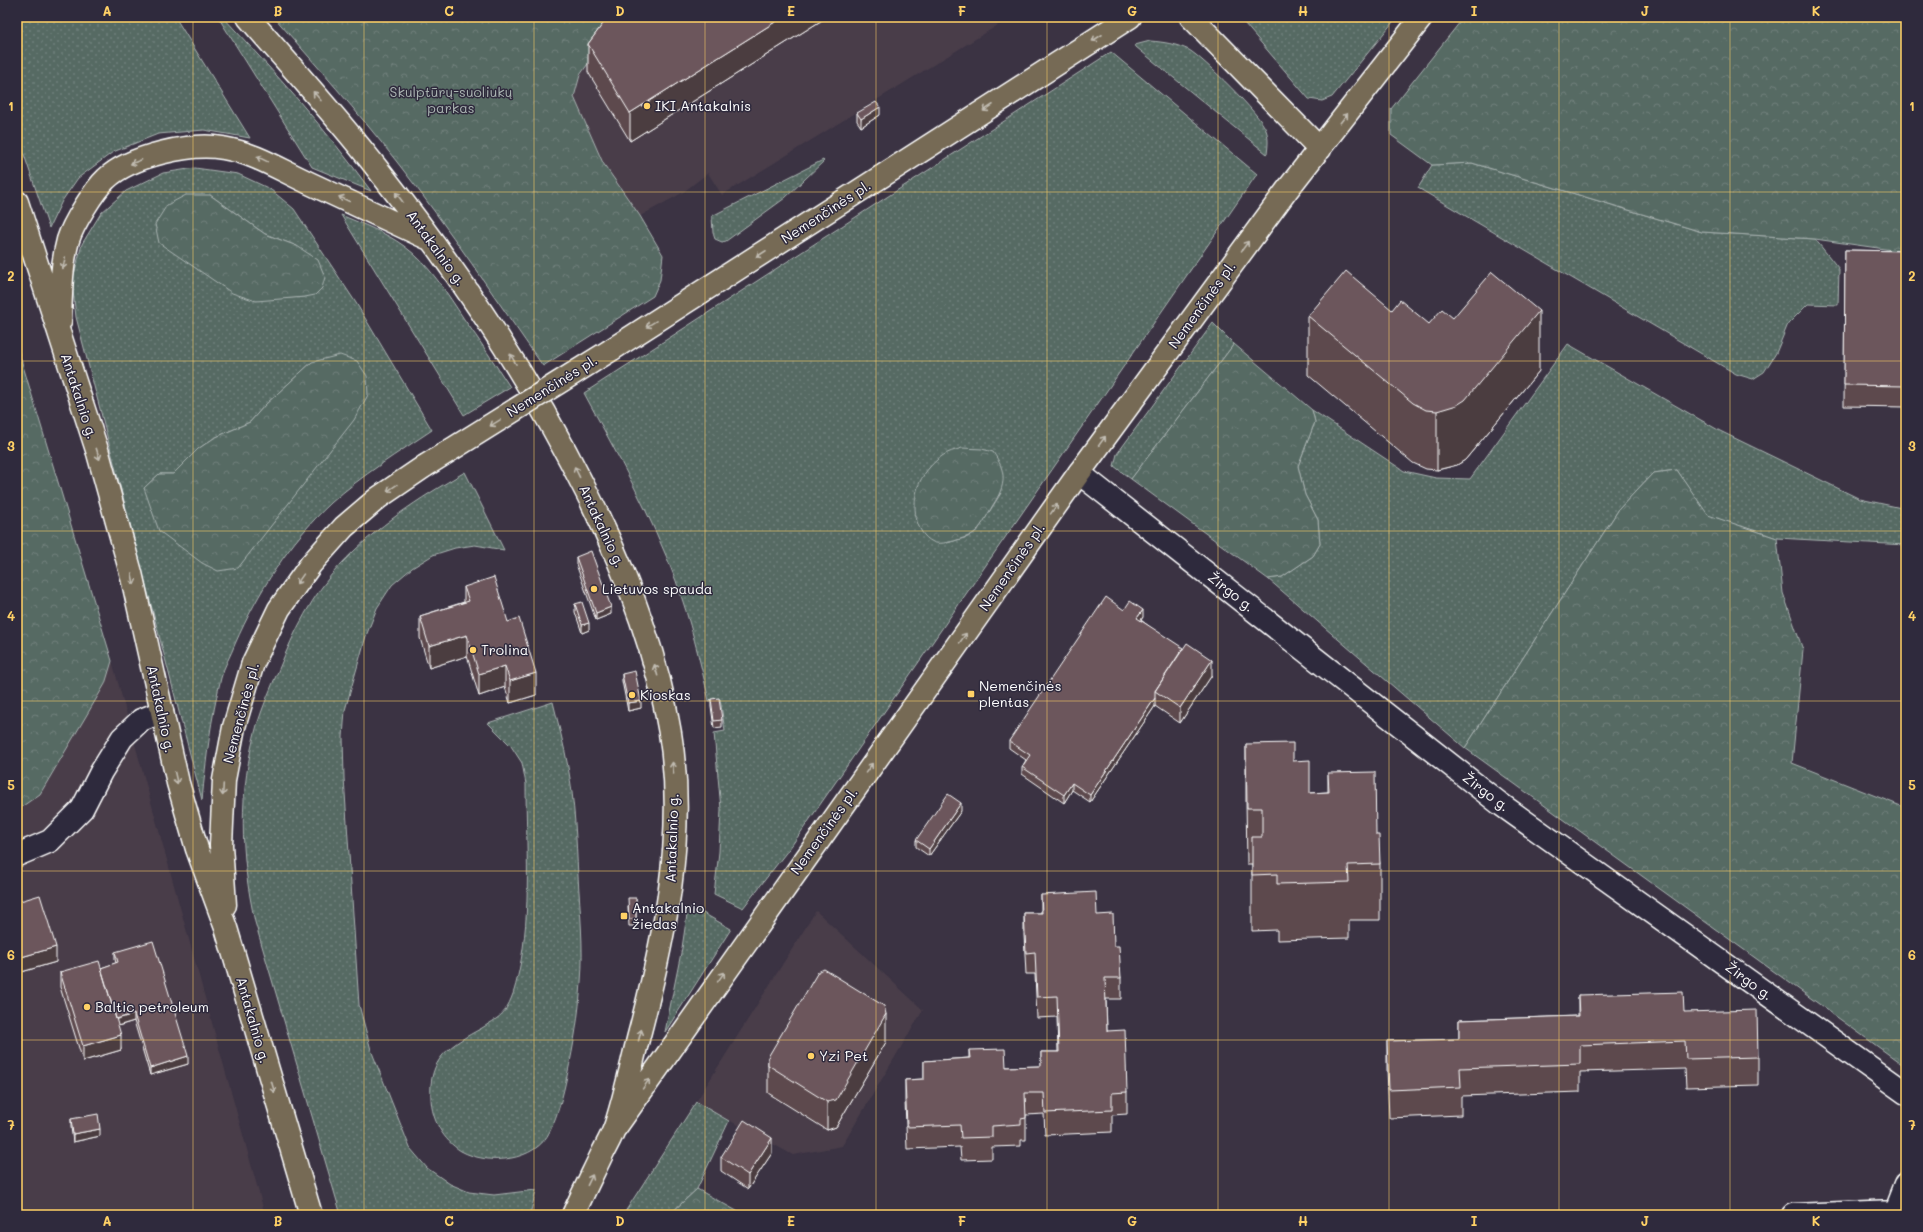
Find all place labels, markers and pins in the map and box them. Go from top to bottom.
place label: IKI Antakalnis [655,96,751,115]
marker: IKI Antakalnis [642,101,652,111]
place label: Lietuvos spauda [602,579,713,598]
marker: Lietuvos spauda [589,584,599,594]
place label: Trolina [481,640,528,659]
marker: Trolina [468,645,478,655]
place label: Nemenčinės plentas [979,676,1062,711]
place label: Kioskas [640,685,691,704]
marker: Nemenčinės plentas [966,689,976,699]
marker: Kioskas [627,690,637,700]
place label: Antakalnio žiedas [632,898,704,933]
marker: Antakalnio žiedas [619,911,629,921]
place label: Baltic petroleum [95,997,209,1016]
marker: Baltic petroleum [82,1002,92,1012]
place label: Yzi Pet [819,1046,868,1065]
marker: Yzi Pet [806,1051,816,1061]

